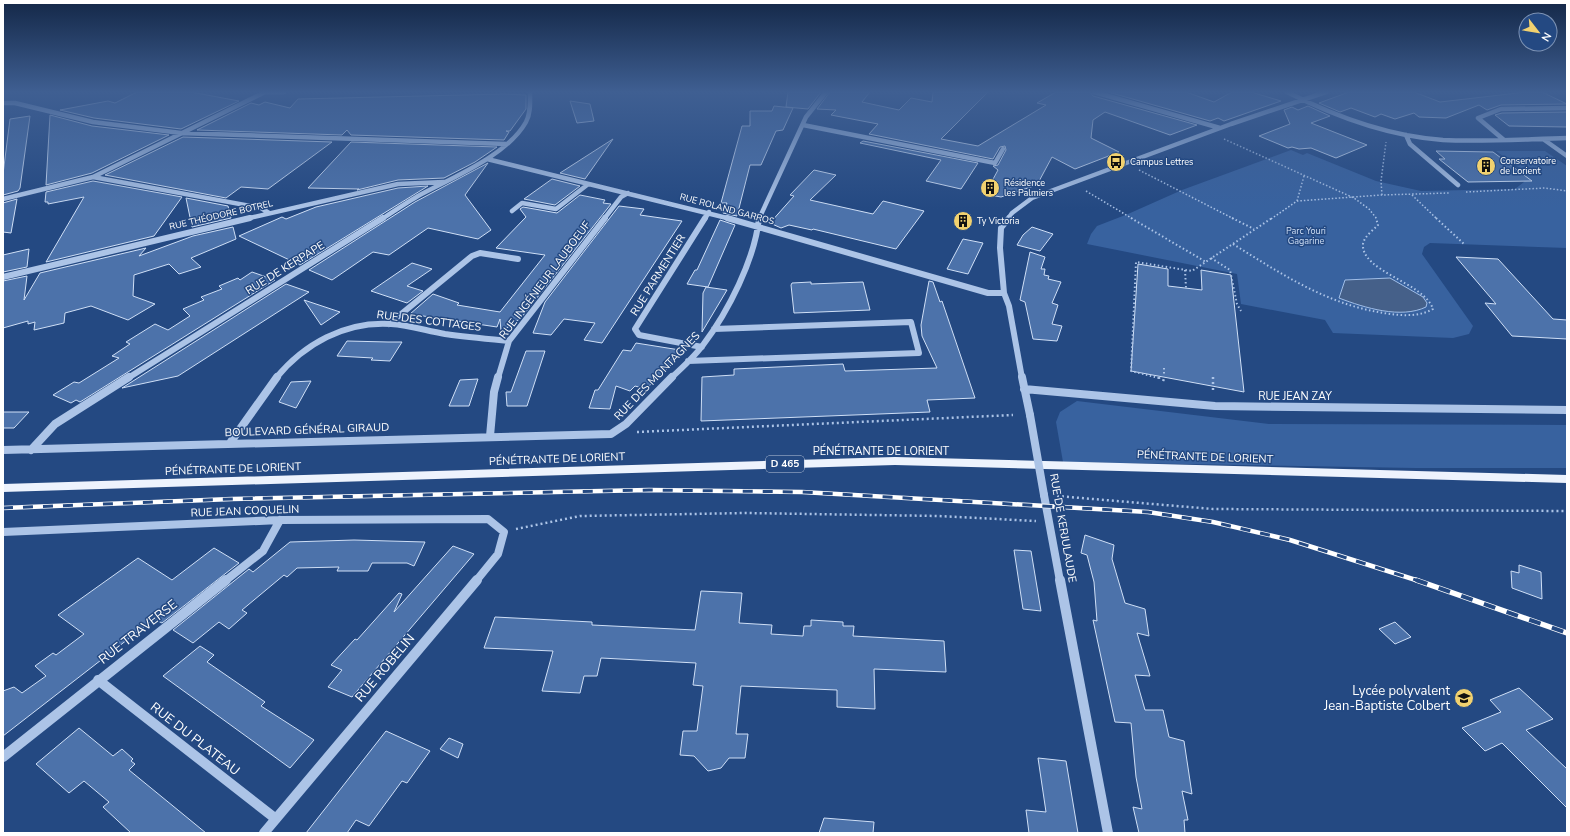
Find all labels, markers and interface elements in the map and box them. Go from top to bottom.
north arrow [1518,12,1558,52]
text: N [1538,30,1555,44]
bus stop icon: Campus Lettres [1105,151,1127,173]
building icon: Conservatoire de Lorient [1475,155,1497,177]
place label: Conservatoire de Lorient [1500,155,1556,177]
place label: Campus Lettres [1130,156,1193,168]
building icon: Résidence les Palmiers [979,177,1001,199]
place label: Résidence les Palmiers [1004,177,1053,199]
street label: RUE ROLAND GARROS [678,191,776,228]
street label: RUE THÉODORE BOTREL [168,196,274,233]
building icon: Ty Victoria [952,210,974,232]
place label: Ty Victoria [977,215,1020,227]
street label: RUE INGÉNIEUR LAUBOEUF [495,218,594,342]
park label: Parc Youri Gagarine [1286,225,1326,247]
street label: RUE PARMENTIER [627,231,689,319]
street label: RUE DE KERPAPE [243,238,327,298]
street label: RUE DES COTTAGES [376,307,482,335]
street label: RUE DES MONTAGNES [611,328,703,423]
street label: RUE JEAN ZAY [1258,389,1332,404]
street label: BOULEVARD GÉNÉRAL GIRAUD [224,419,390,440]
street label: PÉNÉTRANTE DE LORIENT [813,443,950,459]
street label: PÉNÉTRANTE DE LORIENT [1137,446,1274,467]
street label: PÉNÉTRANTE DE LORIENT [489,448,626,469]
road number: D 465 [766,456,804,472]
street label: PÉNÉTRANTE DE LORIENT [165,458,302,479]
street label: RUE DE KERJULAUDE [1046,472,1080,584]
street label: RUE JEAN COQUELIN [190,502,300,520]
street label: RUE TRAVERSE [95,596,181,668]
street label: RUE ROBELIN [351,630,419,706]
place label: Lycée polyvalent Jean-Baptiste Colbert [1323,682,1450,715]
school or university icon: Lycée polyvalent Jean-Baptiste Colbert [1453,687,1475,709]
street label: RUE DU PLATEAU [146,698,244,780]

